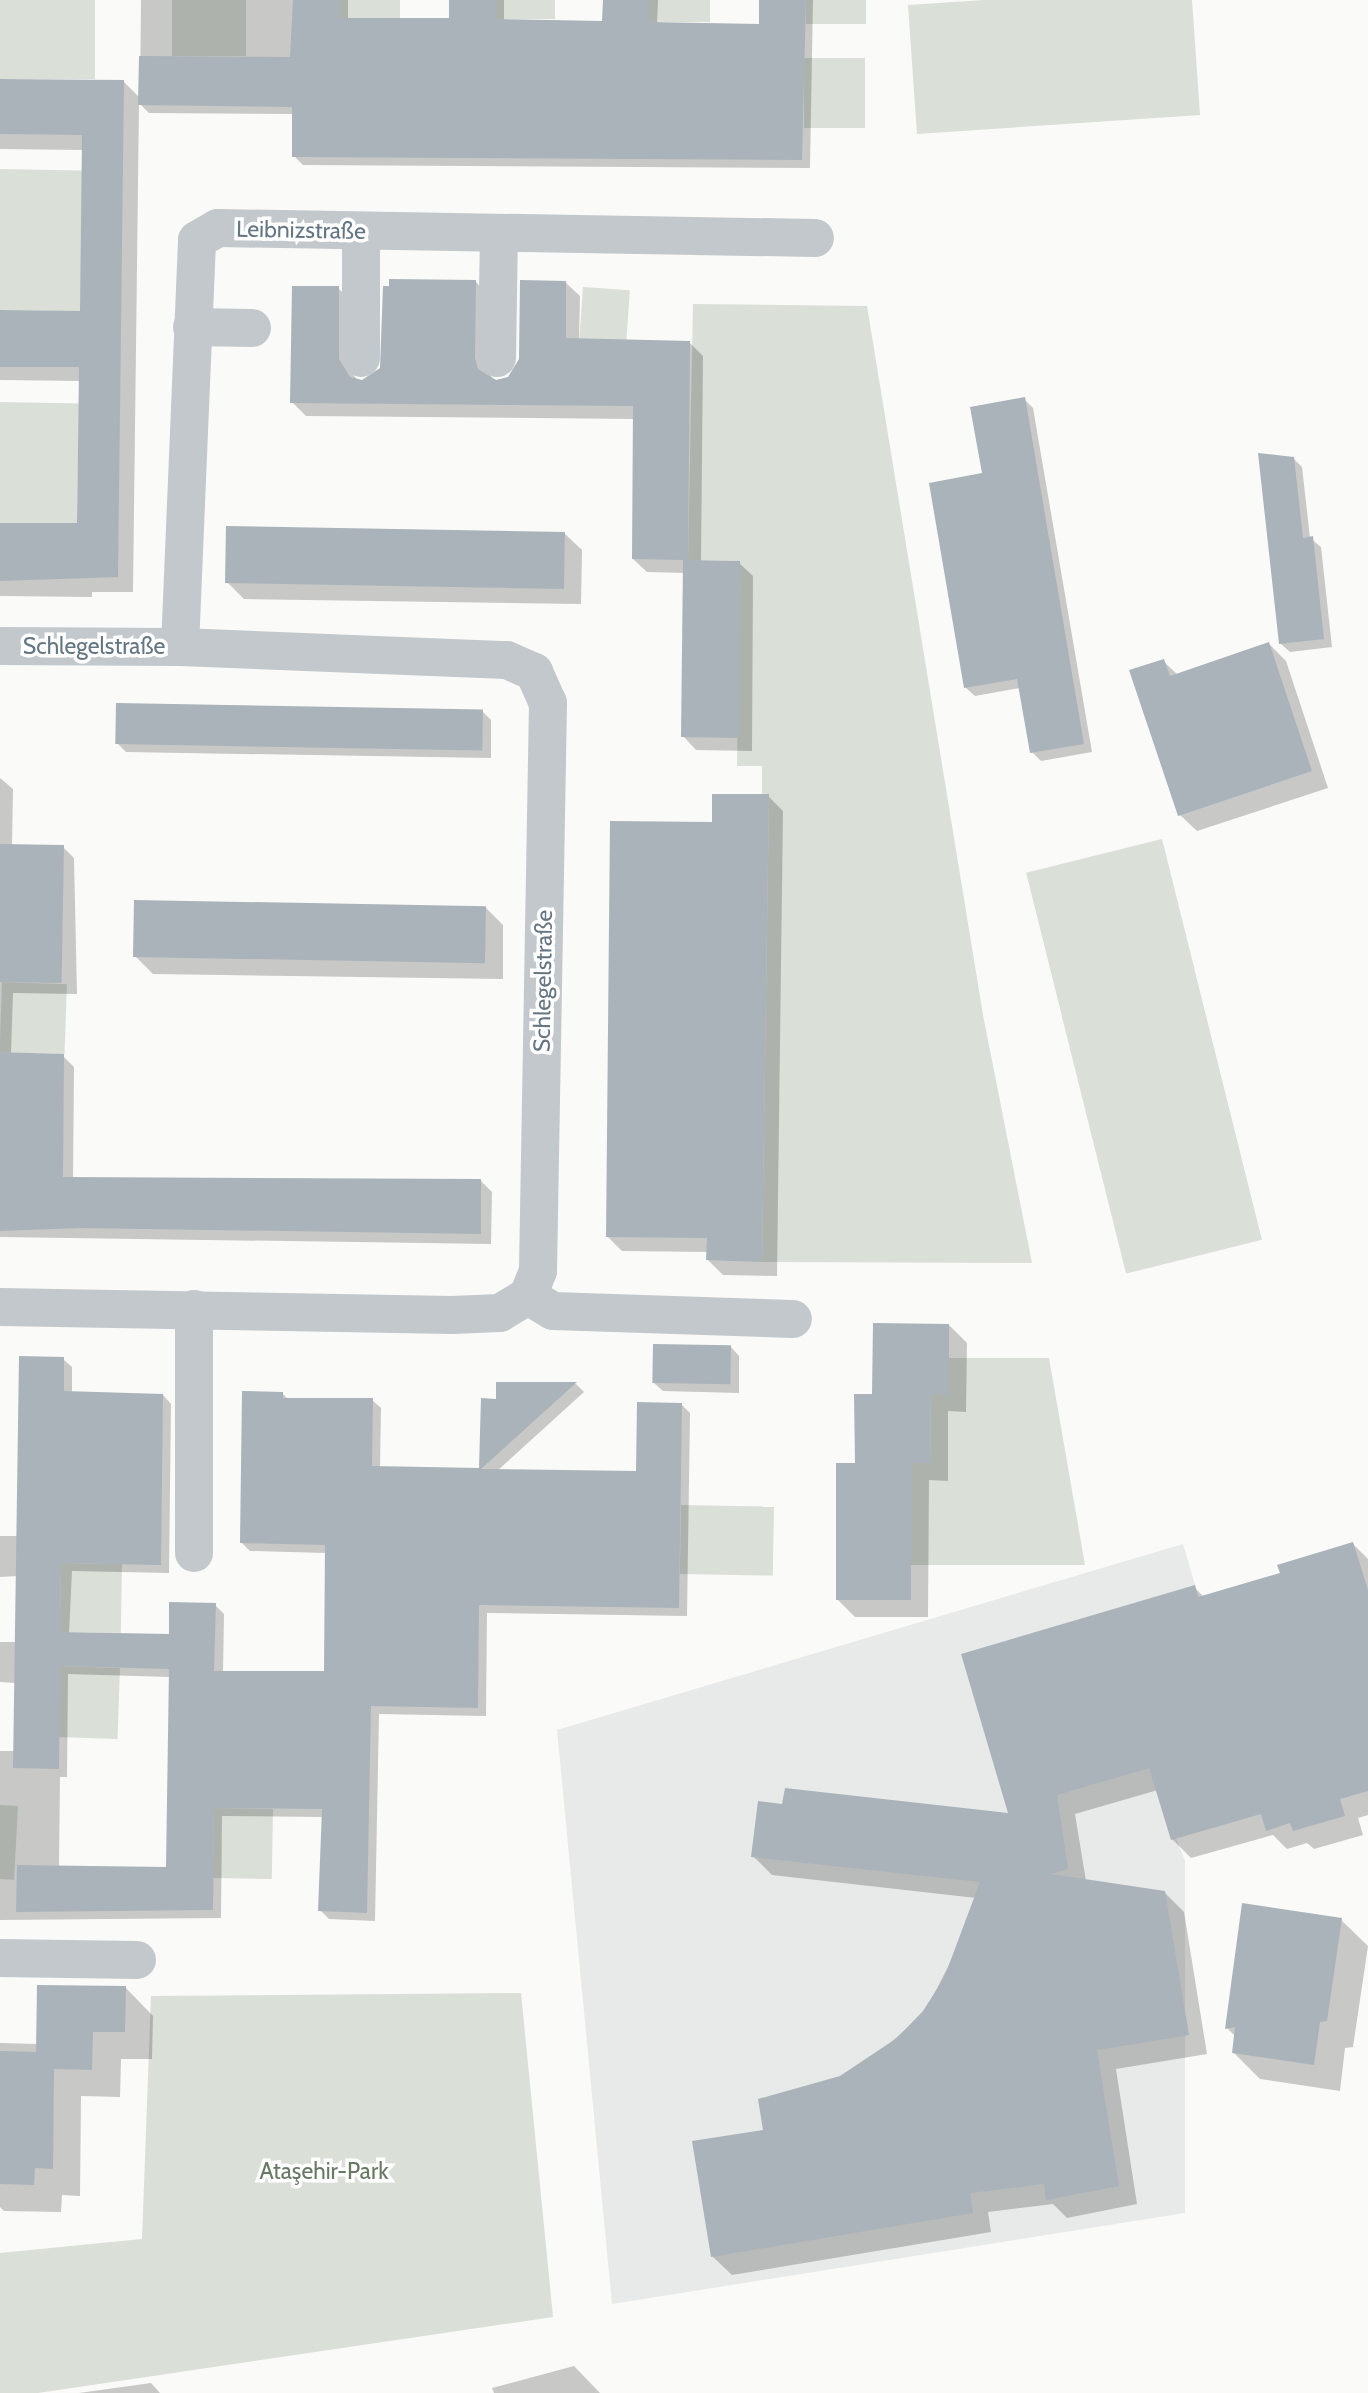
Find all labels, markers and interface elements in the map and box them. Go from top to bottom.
street label: Leibnizstraße [236,215,366,245]
street label: Schlegelstraße [23,632,165,660]
street label: Schlegelstraße [528,910,558,1052]
park label: Ataşehir-Park [260,2157,388,2185]

